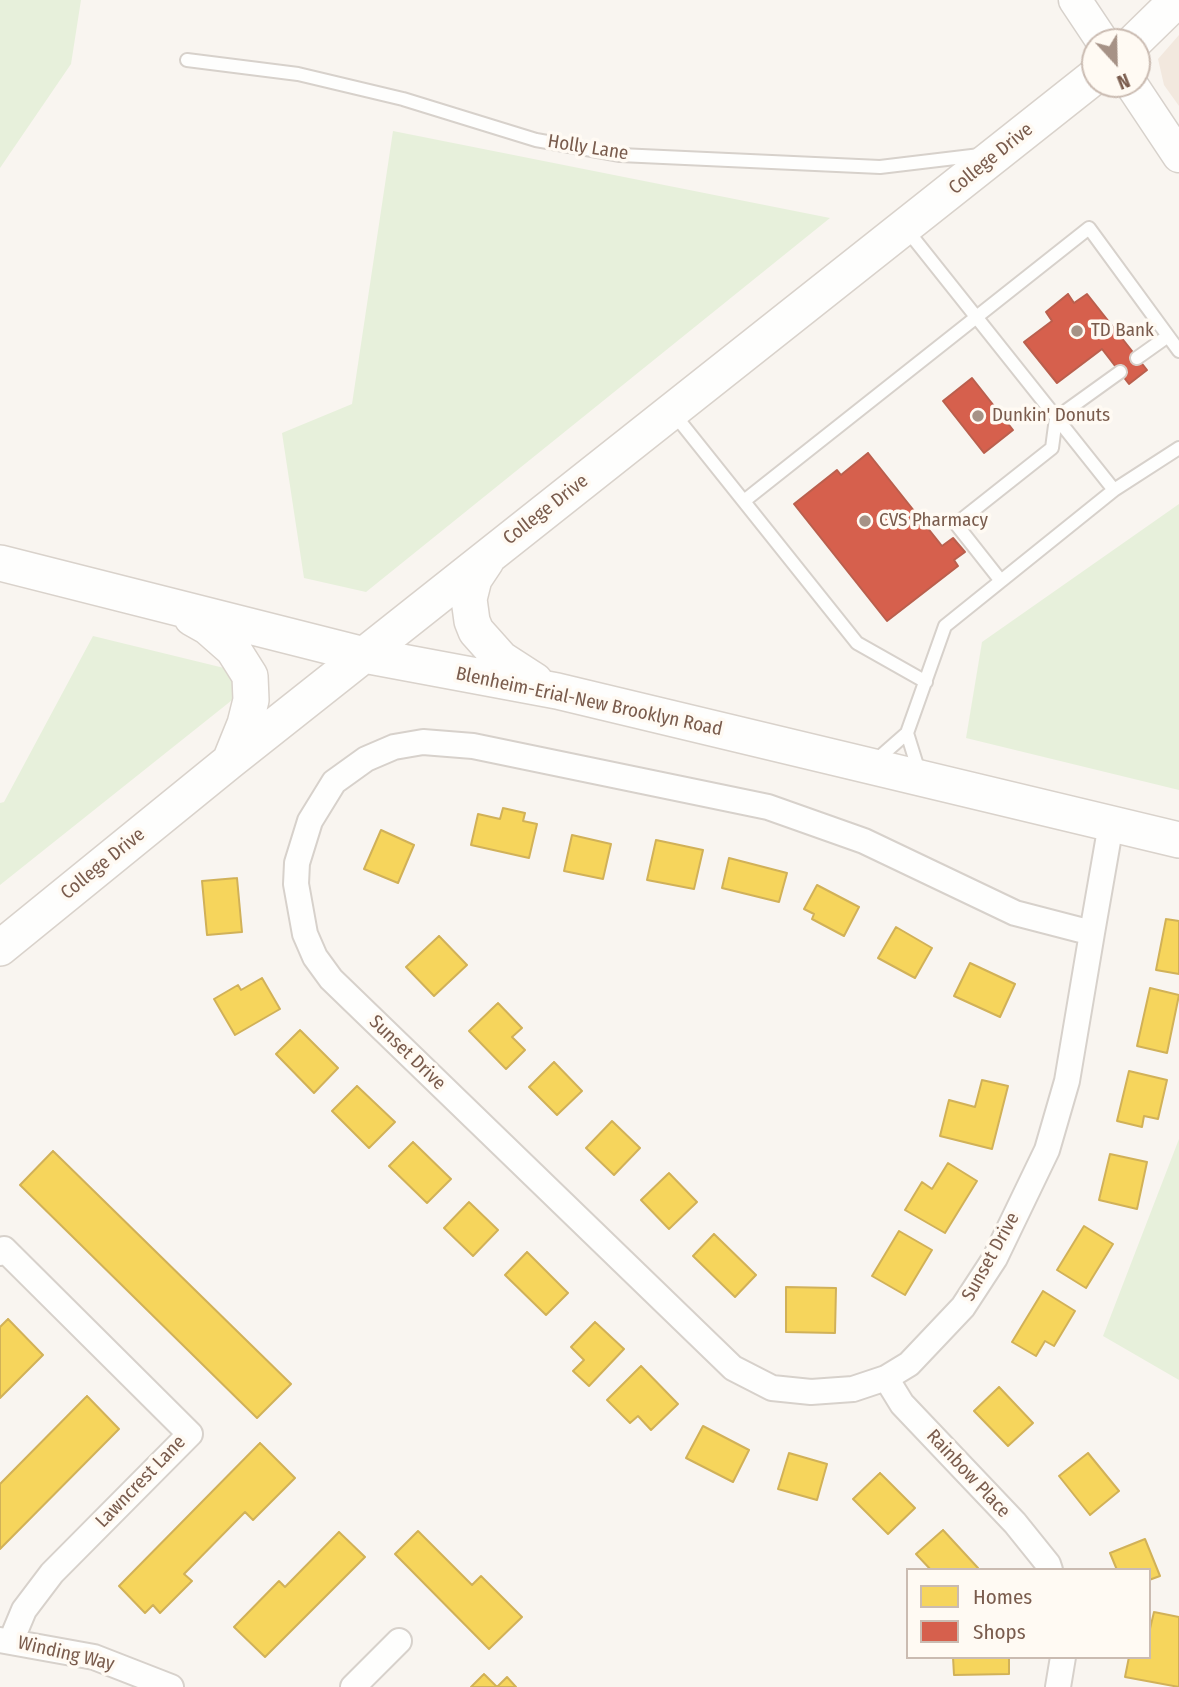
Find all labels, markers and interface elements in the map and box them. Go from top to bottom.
north arrow [1081,28,1151,98]
text: N [1114,68,1133,94]
street label: College Drive [944,118,1038,200]
street label: Holly Lane [546,130,630,166]
place label: TD Bank [1091,320,1154,342]
marker: TD Bank [1069,323,1085,339]
place label: Dunkin' Donuts [992,405,1110,427]
marker: Dunkin' Donuts [970,408,986,424]
street label: College Drive [499,470,593,550]
place label: CVS Pharmacy [879,510,988,532]
marker: CVS Pharmacy [857,513,873,529]
street label: Blenheim-Erial-New Brooklyn Road [454,663,724,741]
street label: College Drive [56,823,150,905]
street label: Sunset Drive [364,1011,450,1095]
street label: Sunset Drive [957,1209,1025,1305]
street label: Rainbow Place [921,1425,1015,1523]
street label: Lawncrest Lane [91,1431,191,1533]
legend [906,1568,1151,1659]
text: Homes [973,1584,1032,1610]
text: Shops [973,1619,1026,1645]
street label: Winding Way [15,1632,117,1676]

